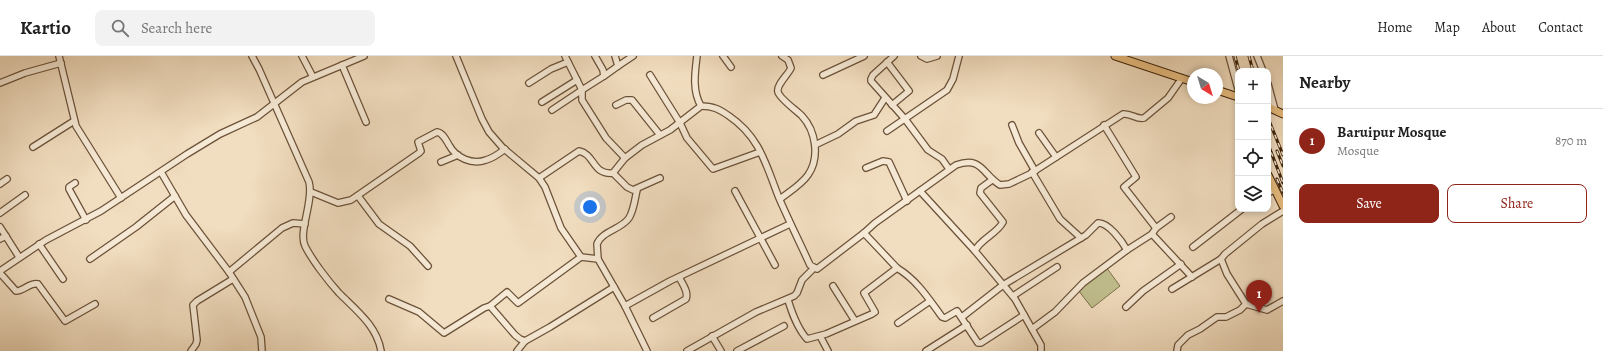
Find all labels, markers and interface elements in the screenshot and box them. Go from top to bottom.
search box [95,10,375,46]
text: Kartio [20,15,71,41]
icon: search [109,17,131,39]
text: Search here [141,18,212,38]
text: Home [1377,18,1412,37]
text: Map [1434,18,1460,37]
text: About [1482,18,1516,37]
text: Contact [1538,18,1583,37]
north arrow [1187,68,1223,104]
map controls [1235,68,1271,212]
button: + [1235,68,1271,104]
text: Nearby [1299,71,1350,94]
button: − [1235,104,1271,140]
text: Baruipur Mosque [1337,122,1447,142]
text: 1 [1310,132,1314,149]
text: 870 m [1555,132,1587,149]
button: locate [1235,140,1271,176]
text: Mosque [1337,142,1379,159]
button: layers [1235,176,1271,212]
button: Save [1299,184,1439,223]
button: Share [1447,184,1587,223]
your location [580,197,600,217]
pin: 1 [1246,280,1272,313]

